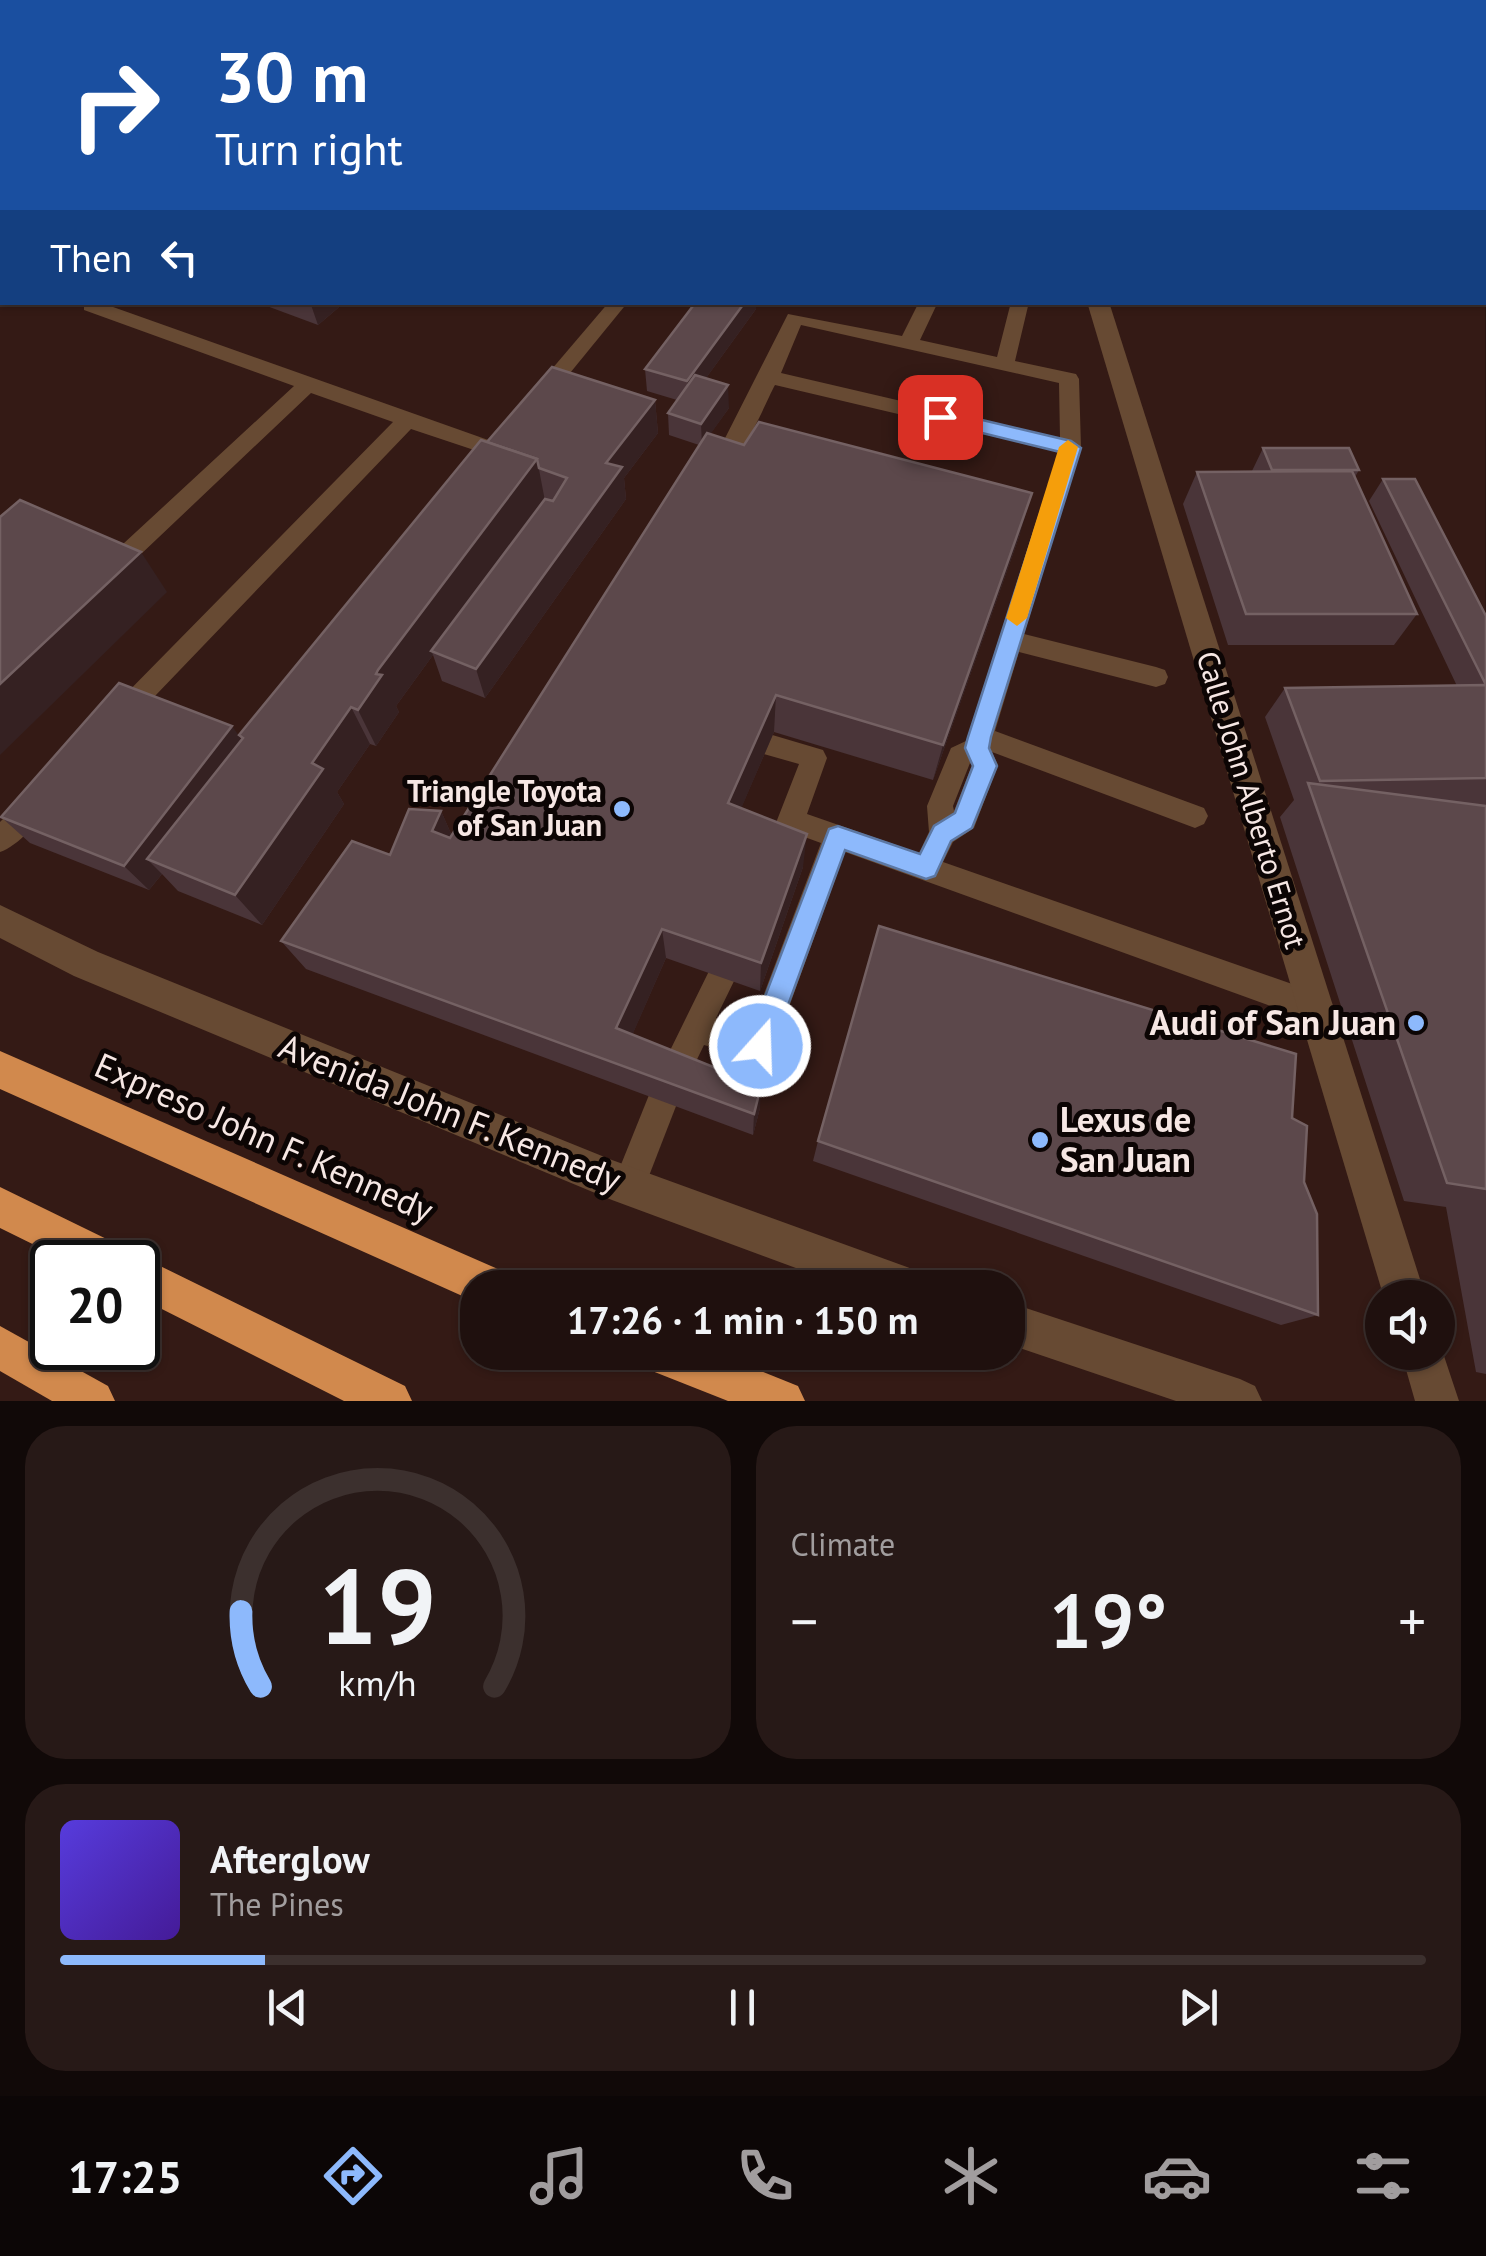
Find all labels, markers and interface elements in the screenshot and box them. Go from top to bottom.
text: 30 m [215,31,368,121]
icon: right [50,40,180,170]
text: Turn right [215,119,403,177]
icon: left [152,230,207,285]
text: Then [50,233,132,282]
pin [898,375,983,460]
icon: arrive [913,390,968,445]
street label: Calle John Alberto Ernot [1189,646,1316,953]
place label: Triangle Toyota of San Juan [407,771,602,844]
marker: Triangle Toyota of San Juan [611,798,633,820]
position arrow [708,994,812,1098]
place label: Audi of San Juan [1150,999,1396,1045]
marker: Audi of San Juan [1405,1012,1427,1034]
street label: Avenida John F. Kennedy [273,1022,628,1202]
street label: Expreso John F. Kennedy [88,1042,441,1232]
place label: Lexus de San Juan [1060,1096,1191,1182]
marker: Lexus de San Juan [1029,1129,1051,1151]
speed limit sign: 20 [30,1240,160,1370]
map controls [1365,1280,1455,1370]
button: sound [1365,1280,1455,1370]
text: 17:26 · 1 min · 150 m [567,1295,918,1344]
text: Climate [791,1523,895,1565]
text: 19 [319,1538,437,1673]
text: 19° [1049,1572,1167,1669]
text: − [791,1585,818,1656]
text: + [1398,1585,1426,1656]
text: km/h [339,1660,417,1706]
text: Afterglow [210,1834,370,1883]
text: The Pines [210,1883,344,1925]
icon: previous [260,1980,315,2035]
icon: pause [715,1980,770,2035]
icon: next [1171,1980,1226,2035]
icon: directions [318,2141,388,2211]
icon: music [524,2141,594,2211]
icon: phone [730,2141,800,2211]
icon: climate [936,2141,1006,2211]
icon: car [1142,2141,1212,2211]
icon: filters [1348,2141,1418,2211]
text: 17:25 [68,2147,182,2205]

